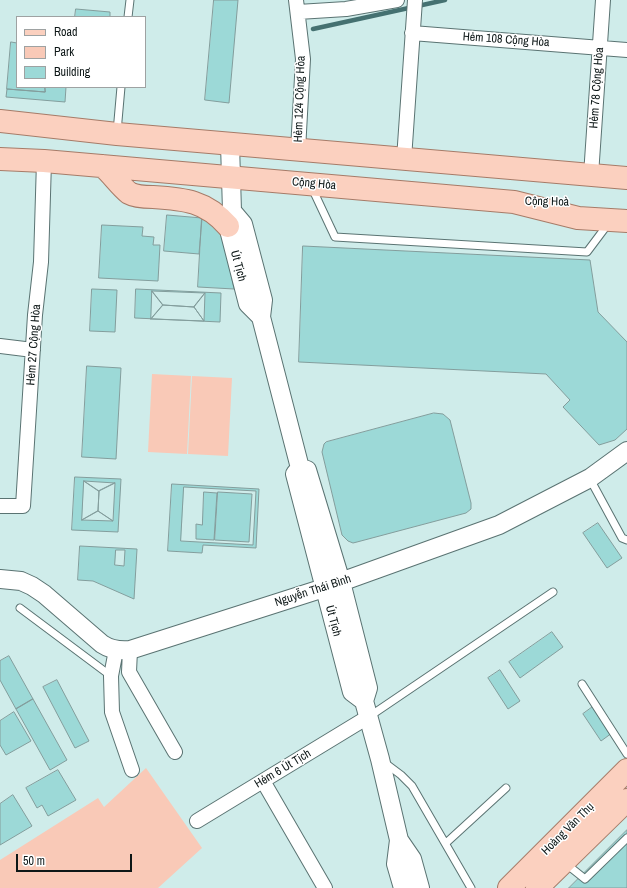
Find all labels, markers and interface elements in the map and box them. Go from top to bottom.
legend [16,16,146,88]
text: Road [54,24,78,40]
street label: Hẻm 108 Cộng Hòa [462,30,550,50]
text: Park [54,44,74,60]
street label: Hẻm 78 Cộng Hòa [587,47,607,129]
street label: Hẻm 124 Cộng Hòa [291,55,309,143]
text: Building [54,64,90,80]
street label: Cộng Hòa [291,175,337,193]
street label: Cộng Hoà [525,194,569,210]
street label: Út Tịch [227,249,249,283]
street label: Hẻm 27 Cộng Hòa [24,304,44,386]
street label: Nguyễn Thái Bình [273,572,353,610]
street label: Út Tịch [322,604,344,638]
street label: Hẻm 6 Út Tịch [252,747,314,791]
street label: Hoàng Văn Thụ [539,800,597,858]
scale bar [18,846,134,872]
text: 50 m [23,853,45,869]

